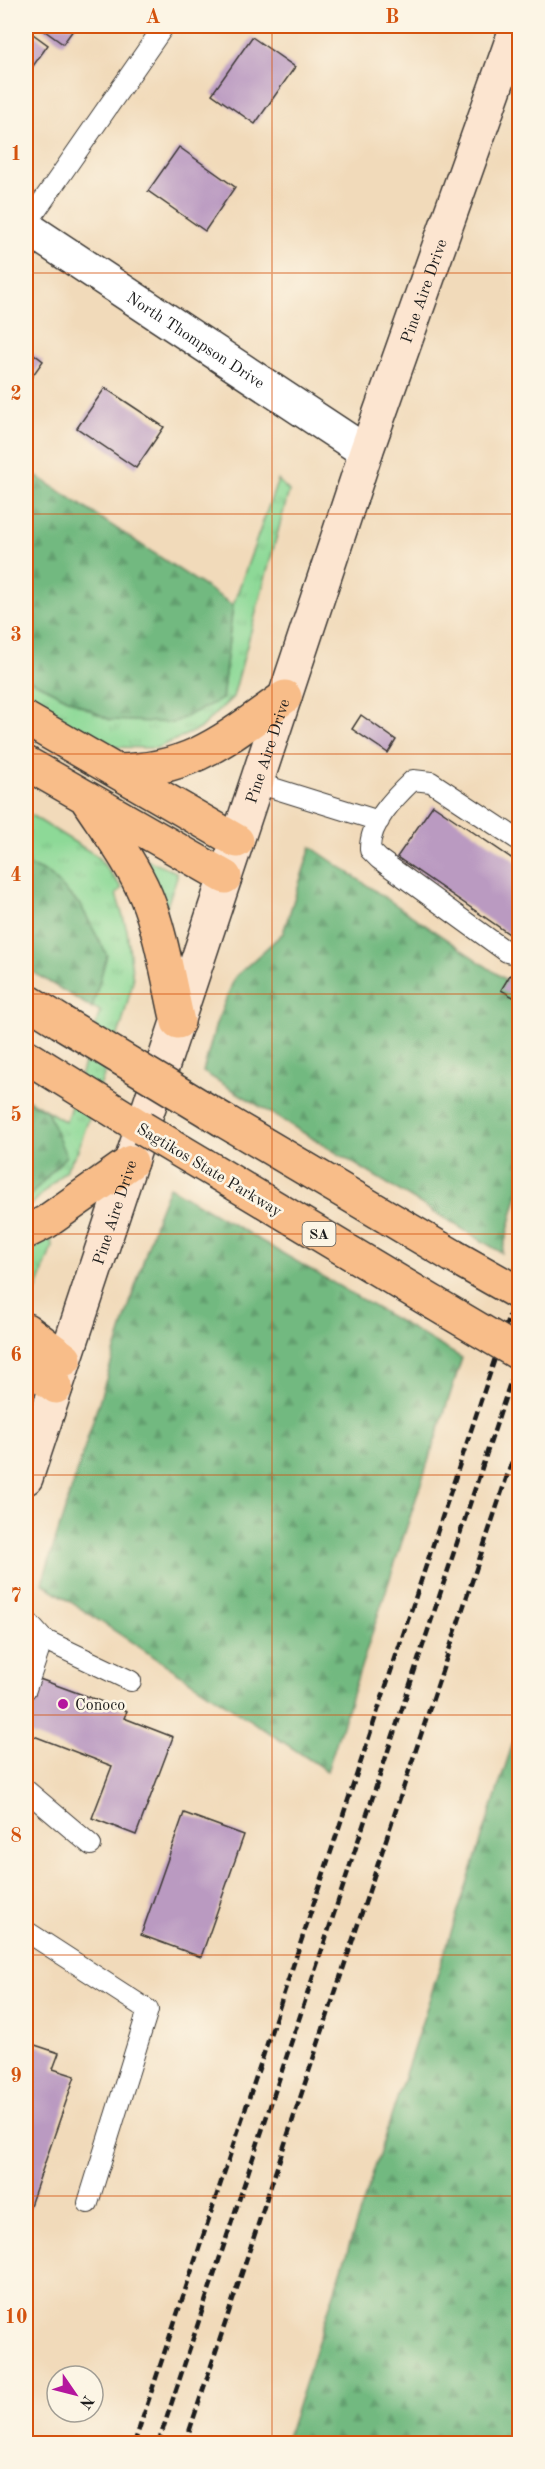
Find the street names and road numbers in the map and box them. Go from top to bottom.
street label: Pine Aire Drive [399,237,451,345]
street label: North Thompson Drive [123,290,267,392]
street label: Pine Aire Drive [244,697,294,806]
street label: Sagtikos State Parkway [134,1121,285,1221]
street label: Pine Aire Drive [91,1159,141,1267]
road number: SA [302,1222,336,1246]

